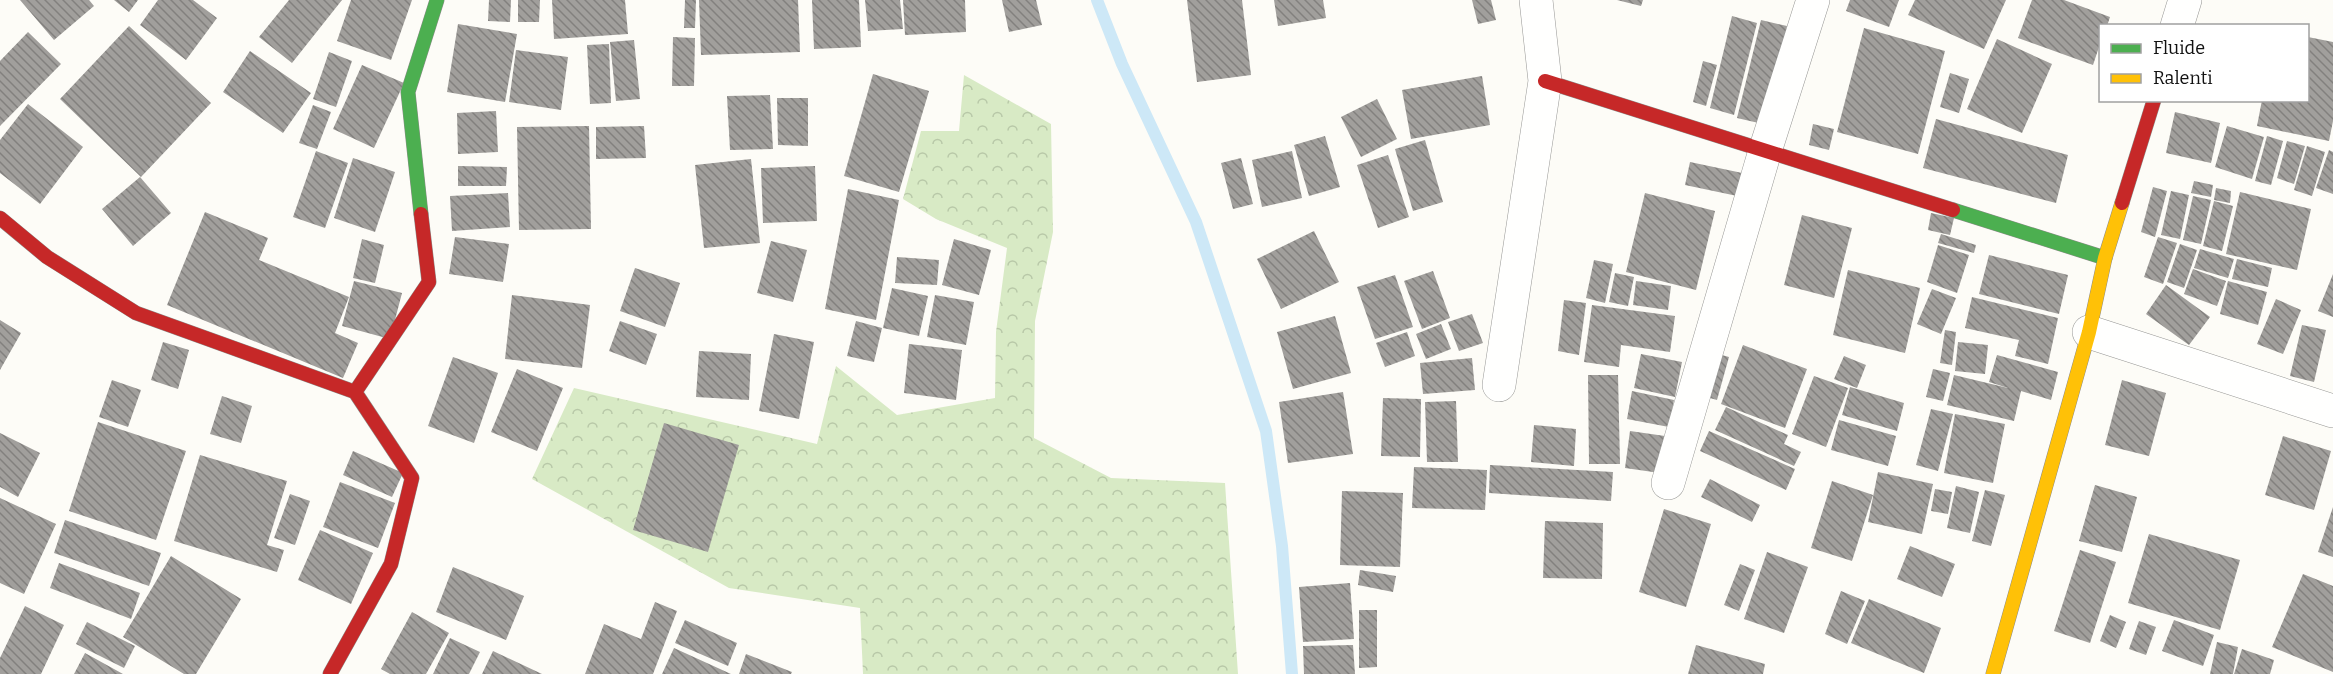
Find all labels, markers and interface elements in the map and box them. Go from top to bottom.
legend [2099,24,2309,102]
text: Fluide [2153,37,2205,59]
text: Ralenti [2153,67,2213,89]

